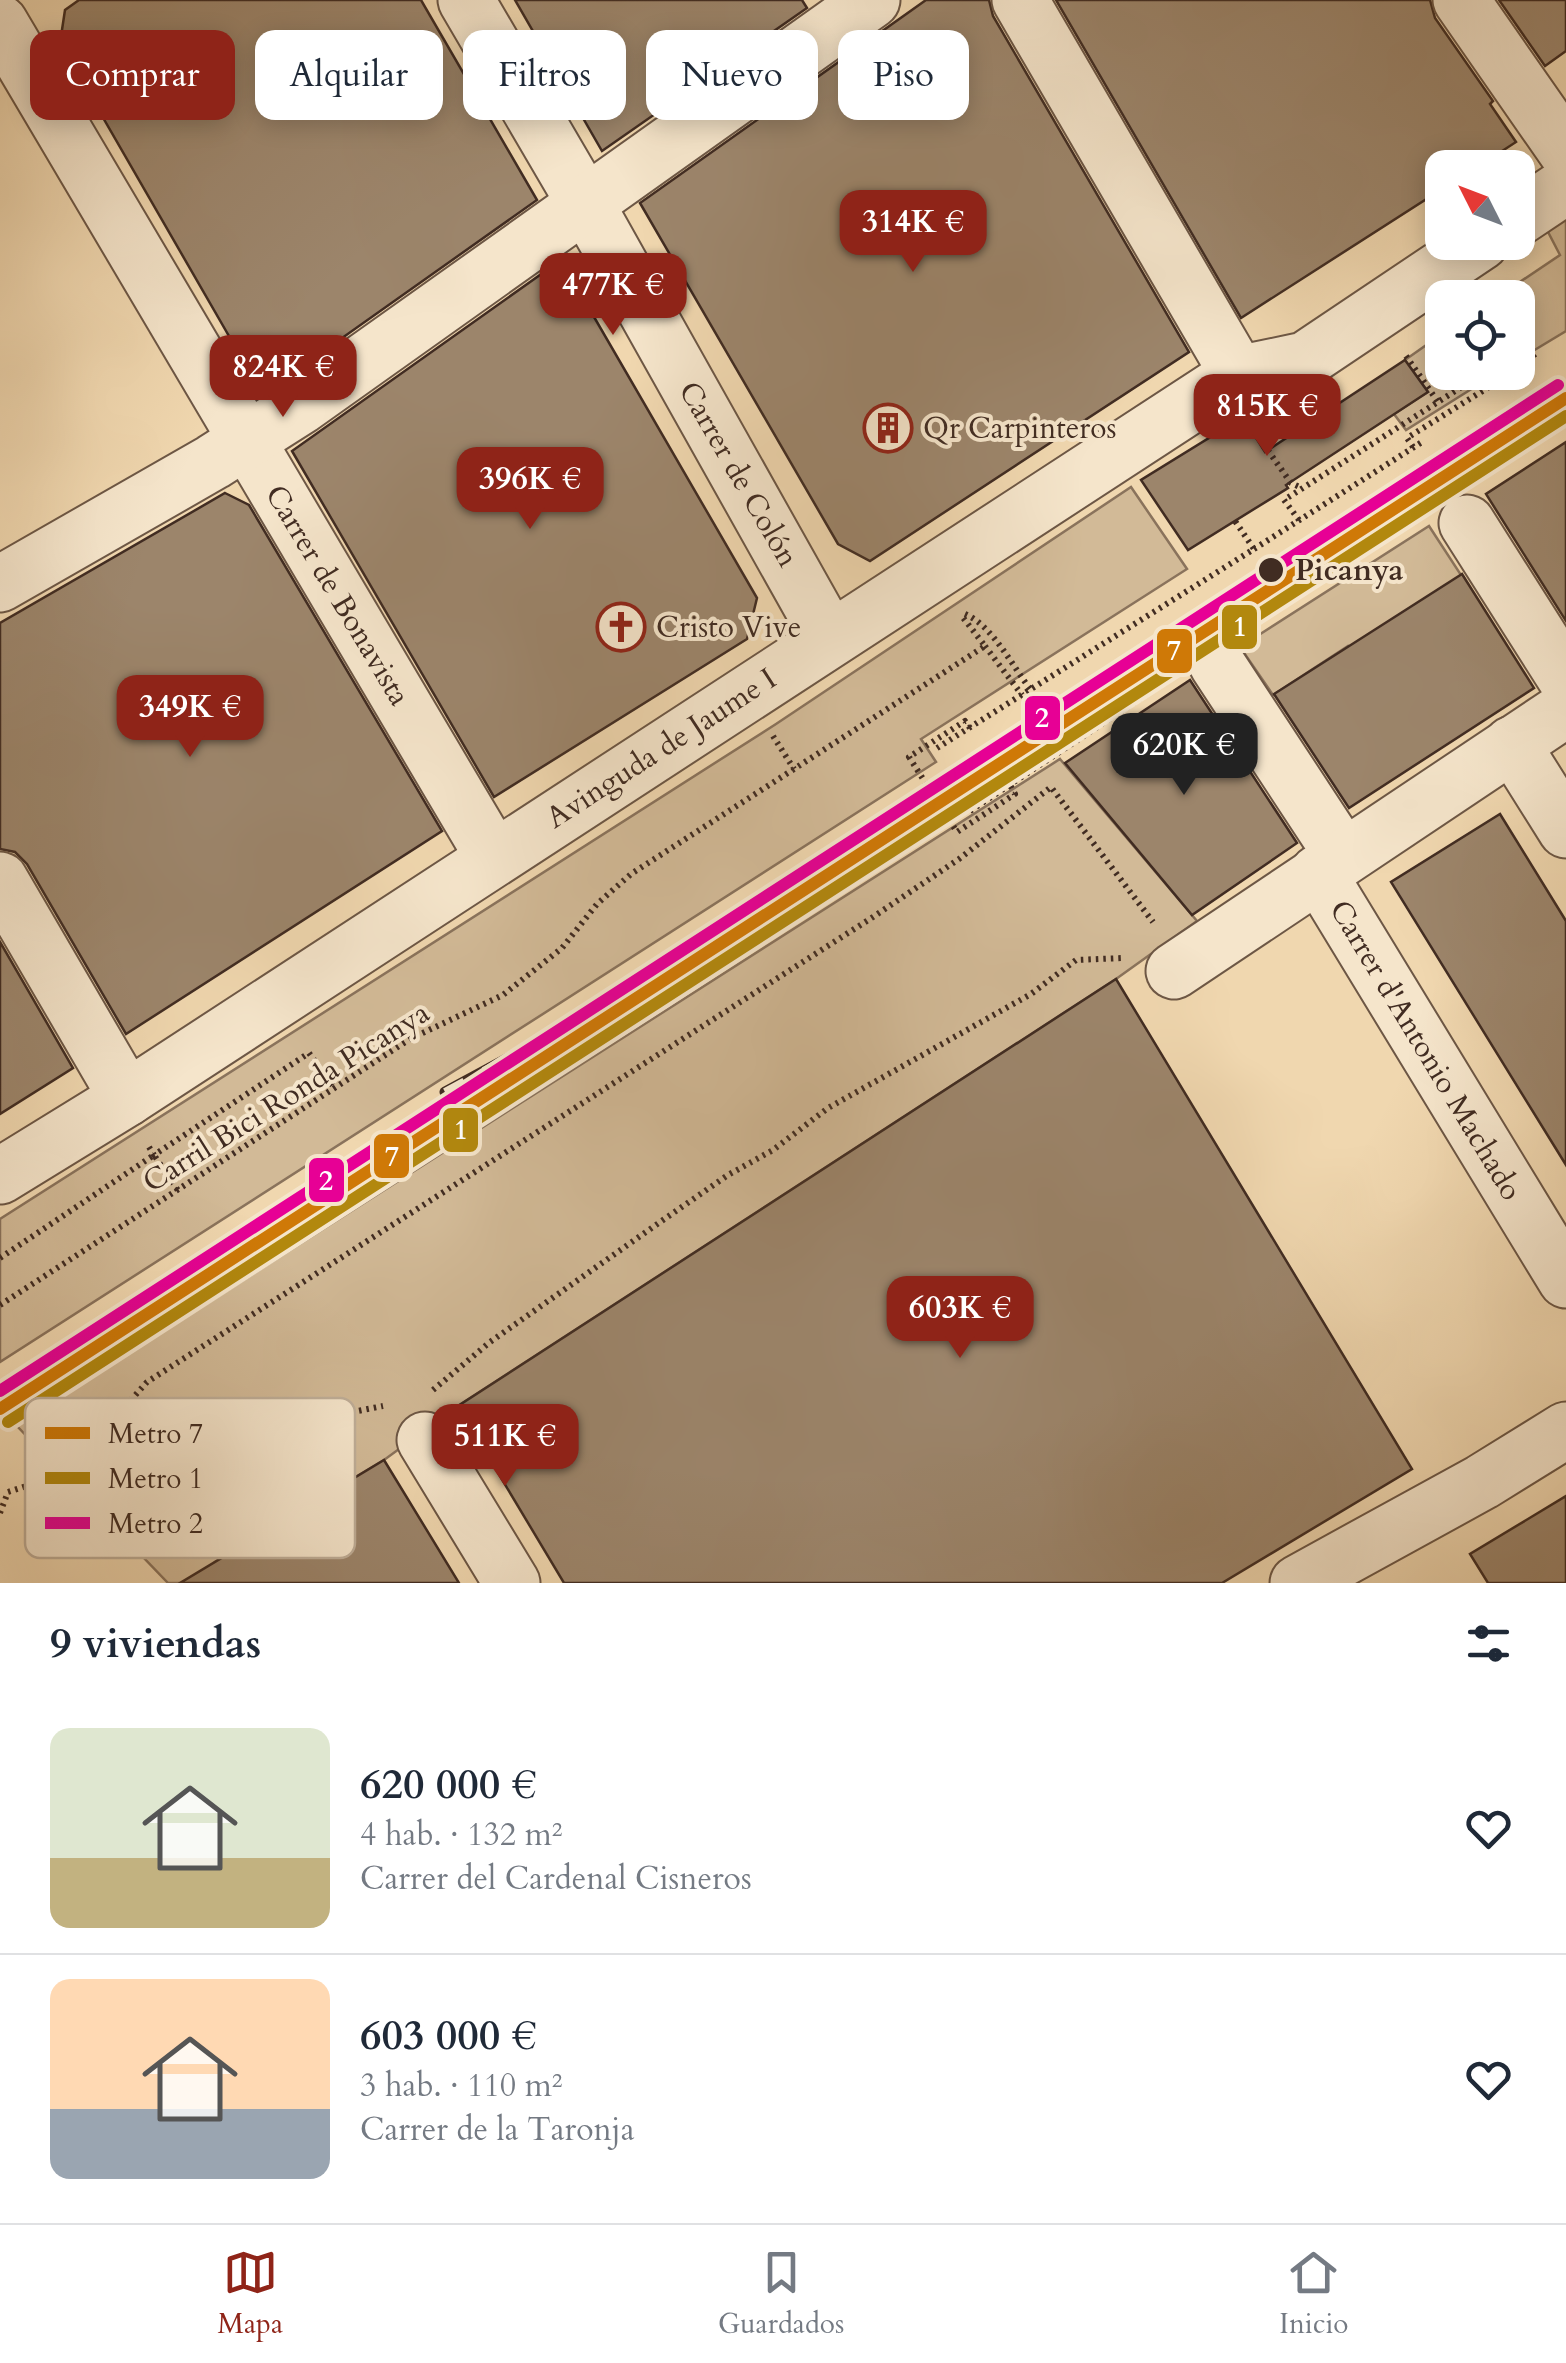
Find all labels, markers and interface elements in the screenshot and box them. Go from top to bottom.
chip: Comprar [30,30,235,120]
chip: Alquilar [255,30,443,120]
chip: Filtros [463,30,626,120]
chip: Nuevo [646,30,818,120]
chip: Piso [838,30,969,120]
north arrow [1425,150,1535,260]
map controls [1425,150,1535,390]
pin: 314K € [832,190,994,275]
text: 314K € [862,200,964,244]
pin: 477K € [532,253,694,338]
text: 477K € [562,263,664,307]
button: locate [1425,280,1535,390]
pin: 824K € [202,335,364,420]
text: 824K € [232,345,334,389]
street label: Carrer de Colón [669,374,808,575]
pin: 815K € [1186,374,1348,459]
text: 815K € [1216,384,1318,428]
building icon: Qr Carpinteros [862,402,914,454]
place label: Qr Carpinteros [923,408,1116,449]
pin: 396K € [449,447,611,532]
text: 396K € [479,457,581,501]
street label: Carrer de Bonavista [255,477,420,713]
place label: Picanya [1295,550,1403,591]
marker: Picanya [1256,555,1286,585]
church icon: Cristo Vive [595,601,647,653]
line badge: 1 [1220,603,1259,651]
place label: Cristo Vive [656,607,801,648]
text: 1 [1233,608,1247,646]
line badge: 7 [1155,627,1194,675]
text: 7 [1167,632,1181,670]
street label: Avinguda de Jaume I [538,659,784,838]
pin: 349K € [109,675,271,760]
text: 349K € [139,685,241,729]
line badge: 2 [1023,694,1062,742]
text: 2 [1035,699,1049,737]
pin: 620K € [1103,713,1265,798]
text: 620K € [1133,723,1235,767]
street label: Carrer d'Antonio Machado [1320,892,1532,1208]
street label: Carril Bici Ronda Picanya [135,992,437,1202]
line badge: 1 [441,1106,480,1154]
text: 1 [454,1111,468,1149]
line badge: 7 [372,1132,411,1180]
text: 7 [385,1138,399,1176]
line badge: 2 [307,1156,346,1204]
text: 2 [319,1162,333,1200]
pin: 603K € [879,1276,1041,1361]
text: 603K € [909,1286,1011,1330]
legend [25,1398,355,1558]
pin: 511K € [424,1404,586,1489]
text: 511K € [454,1414,556,1458]
text: Metro 7 [108,1415,203,1453]
text: Metro 1 [108,1460,203,1498]
text: Metro 2 [108,1505,203,1543]
text: 9 viviendas [50,1615,261,1672]
icon: filters [1461,1616,1516,1671]
text: 620 000 € [360,1756,537,1813]
icon: home [130,1768,250,1888]
icon: heart [1461,1801,1516,1856]
text: 4 hab. · 132 m² [360,1813,563,1857]
text: Carrer del Cardenal Cisneros [360,1857,752,1901]
text: 603 000 € [360,2007,537,2064]
icon: home [130,2019,250,2139]
icon: heart [1461,2052,1516,2107]
text: 3 hab. · 110 m² [360,2064,563,2108]
text: Carrer de la Taronja [360,2108,634,2152]
tab: Mapa [218,2245,283,2343]
tab: Guardados [718,2245,844,2343]
tab: Inicio [1279,2245,1348,2343]

